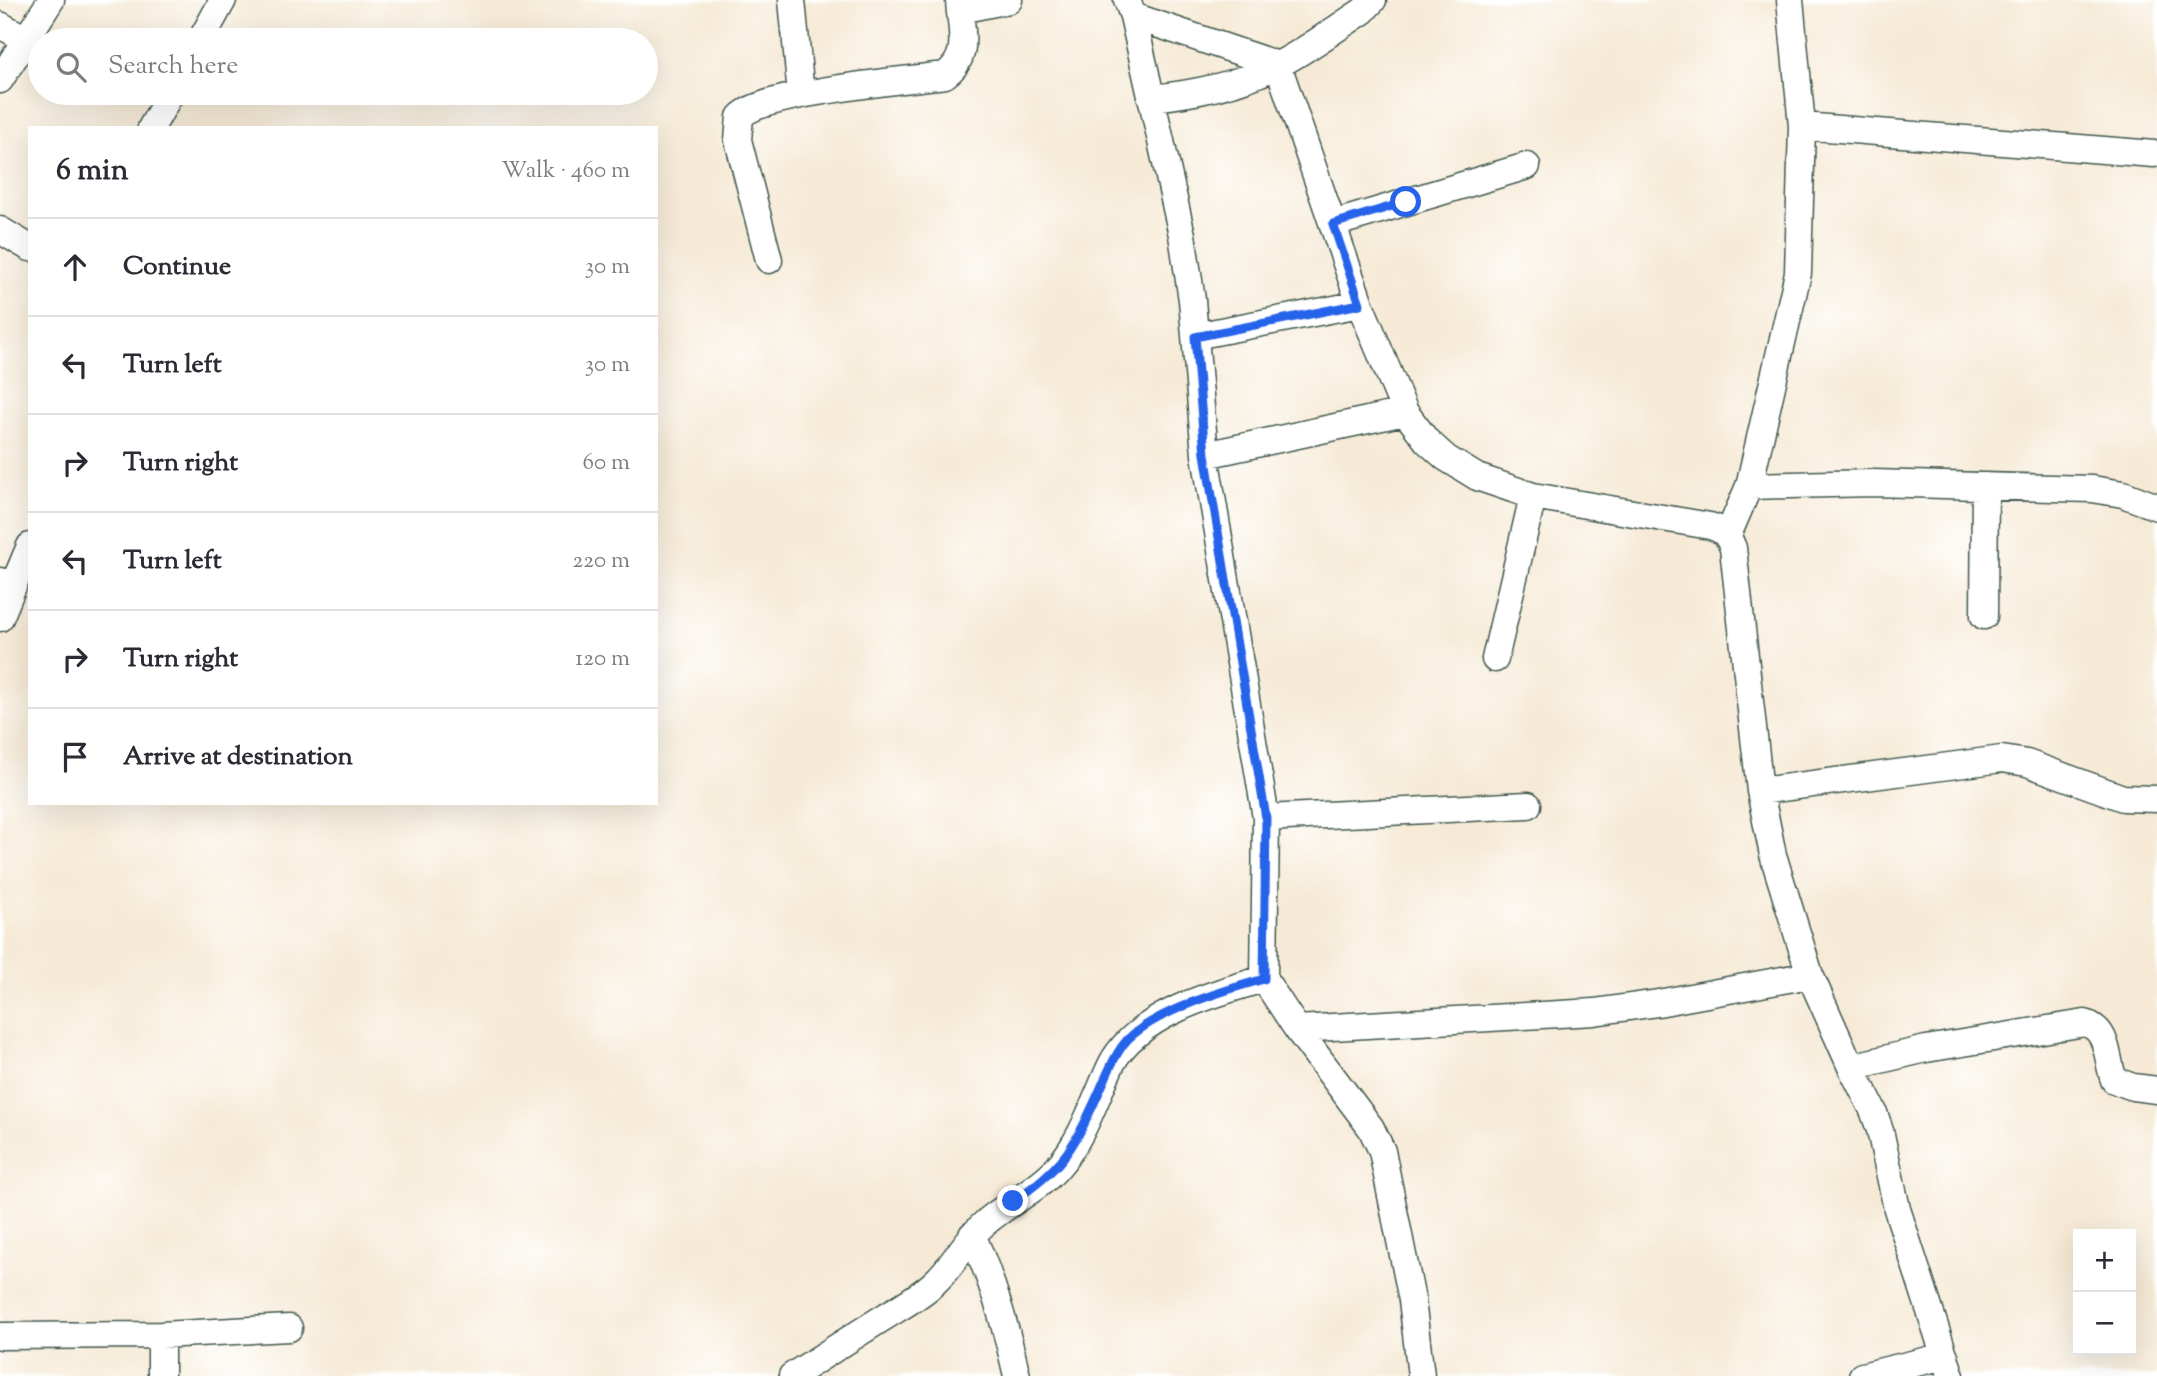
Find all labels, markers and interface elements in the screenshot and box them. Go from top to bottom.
search box [28,28,658,105]
icon: search [52,48,90,86]
text: Search here [108,48,238,85]
text: 6 min [56,150,128,193]
text: Walk · 460 m [502,155,630,188]
route start [1390,186,1421,217]
icon: ahead [56,248,94,286]
text: Continue [123,249,231,286]
text: 30 m [585,251,630,284]
icon: left [56,346,94,384]
text: Turn left [123,347,222,384]
text: 30 m [585,349,630,382]
icon: right [56,444,94,482]
text: Turn right [123,445,238,482]
text: 60 m [582,447,630,480]
icon: left [56,542,94,580]
text: Turn left [123,543,222,580]
text: 220 m [572,545,630,578]
icon: right [56,640,94,678]
text: Turn right [123,641,238,678]
text: 120 m [575,643,630,676]
icon: arrive [56,738,94,776]
text: Arrive at destination [123,739,353,776]
route end [997,1185,1028,1216]
map controls [2073,1229,2136,1355]
button: + [2073,1229,2136,1292]
button: − [2073,1292,2136,1355]

